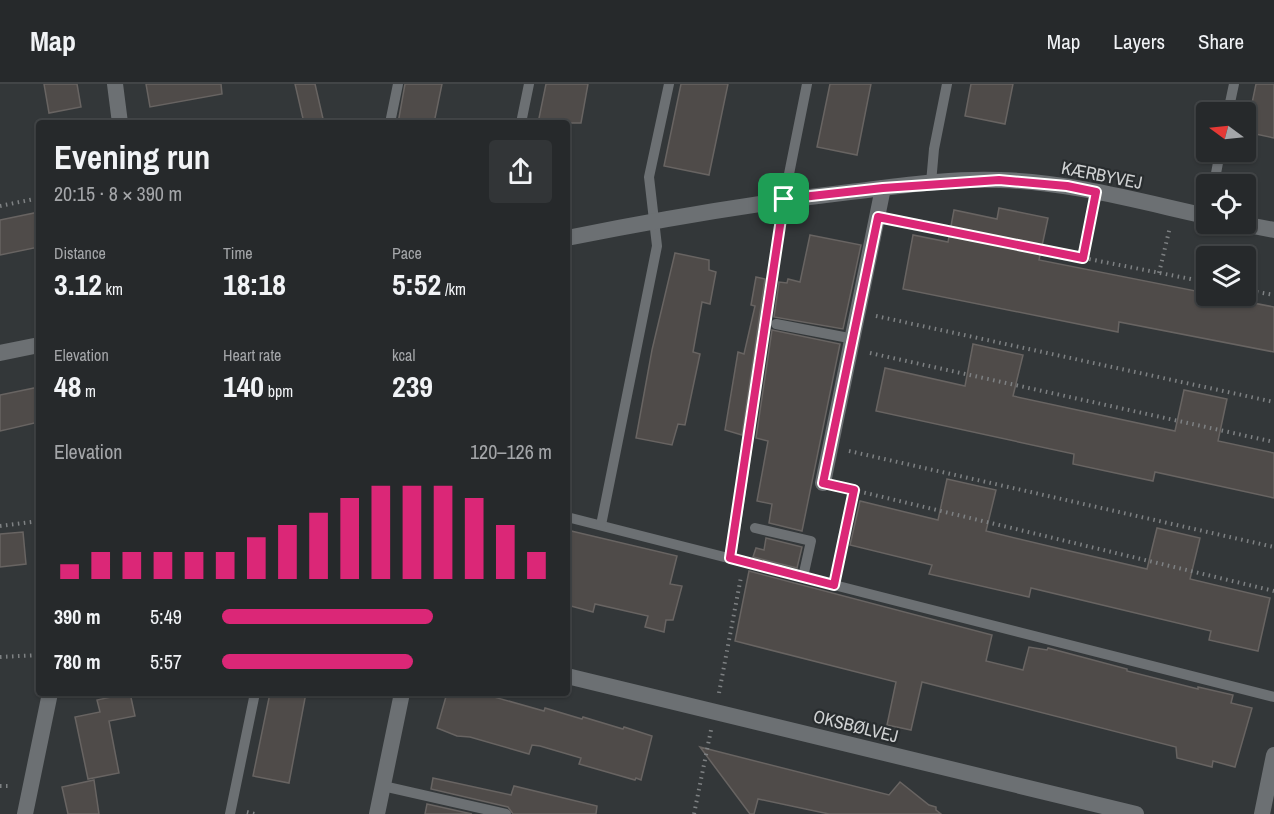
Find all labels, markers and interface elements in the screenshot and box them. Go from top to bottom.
text: Map [30,22,76,60]
text: Map [1047,27,1080,56]
text: Layers [1113,27,1165,56]
text: Share [1198,27,1244,56]
north arrow [1196,102,1256,162]
map controls [1196,102,1256,306]
text: Evening run [54,135,210,179]
button: share [489,140,552,203]
street label: KÆRBYVEJ [1059,155,1145,195]
pin [758,173,809,224]
button: locate [1196,174,1256,234]
text: 20:15 · 8 × 390 m [54,180,182,207]
icon: arrive [767,182,800,215]
text: Distance [54,242,106,264]
text: Time [223,242,253,264]
text: Pace [392,242,422,264]
button: layers [1196,246,1256,306]
text: 3.12 [54,264,102,304]
text: 18:18 [223,264,286,304]
text: 5:52 [392,264,441,304]
text: km [102,278,123,300]
text: /km [441,278,466,300]
text: Elevation [54,344,109,366]
text: Heart rate [223,344,281,366]
text: kcal [392,344,415,366]
text: 48 [54,366,81,406]
text: 140 [223,366,264,406]
text: 239 [392,366,433,406]
text: m [81,380,96,402]
text: bpm [264,380,293,402]
text: Elevation [54,438,122,465]
text: 120–126 m [470,438,552,465]
text: 390 m [54,603,101,630]
text: 5:49 [150,603,182,630]
text: 780 m [54,648,101,675]
text: 5:57 [150,648,182,675]
street label: OKSBØLVEJ [811,703,901,749]

